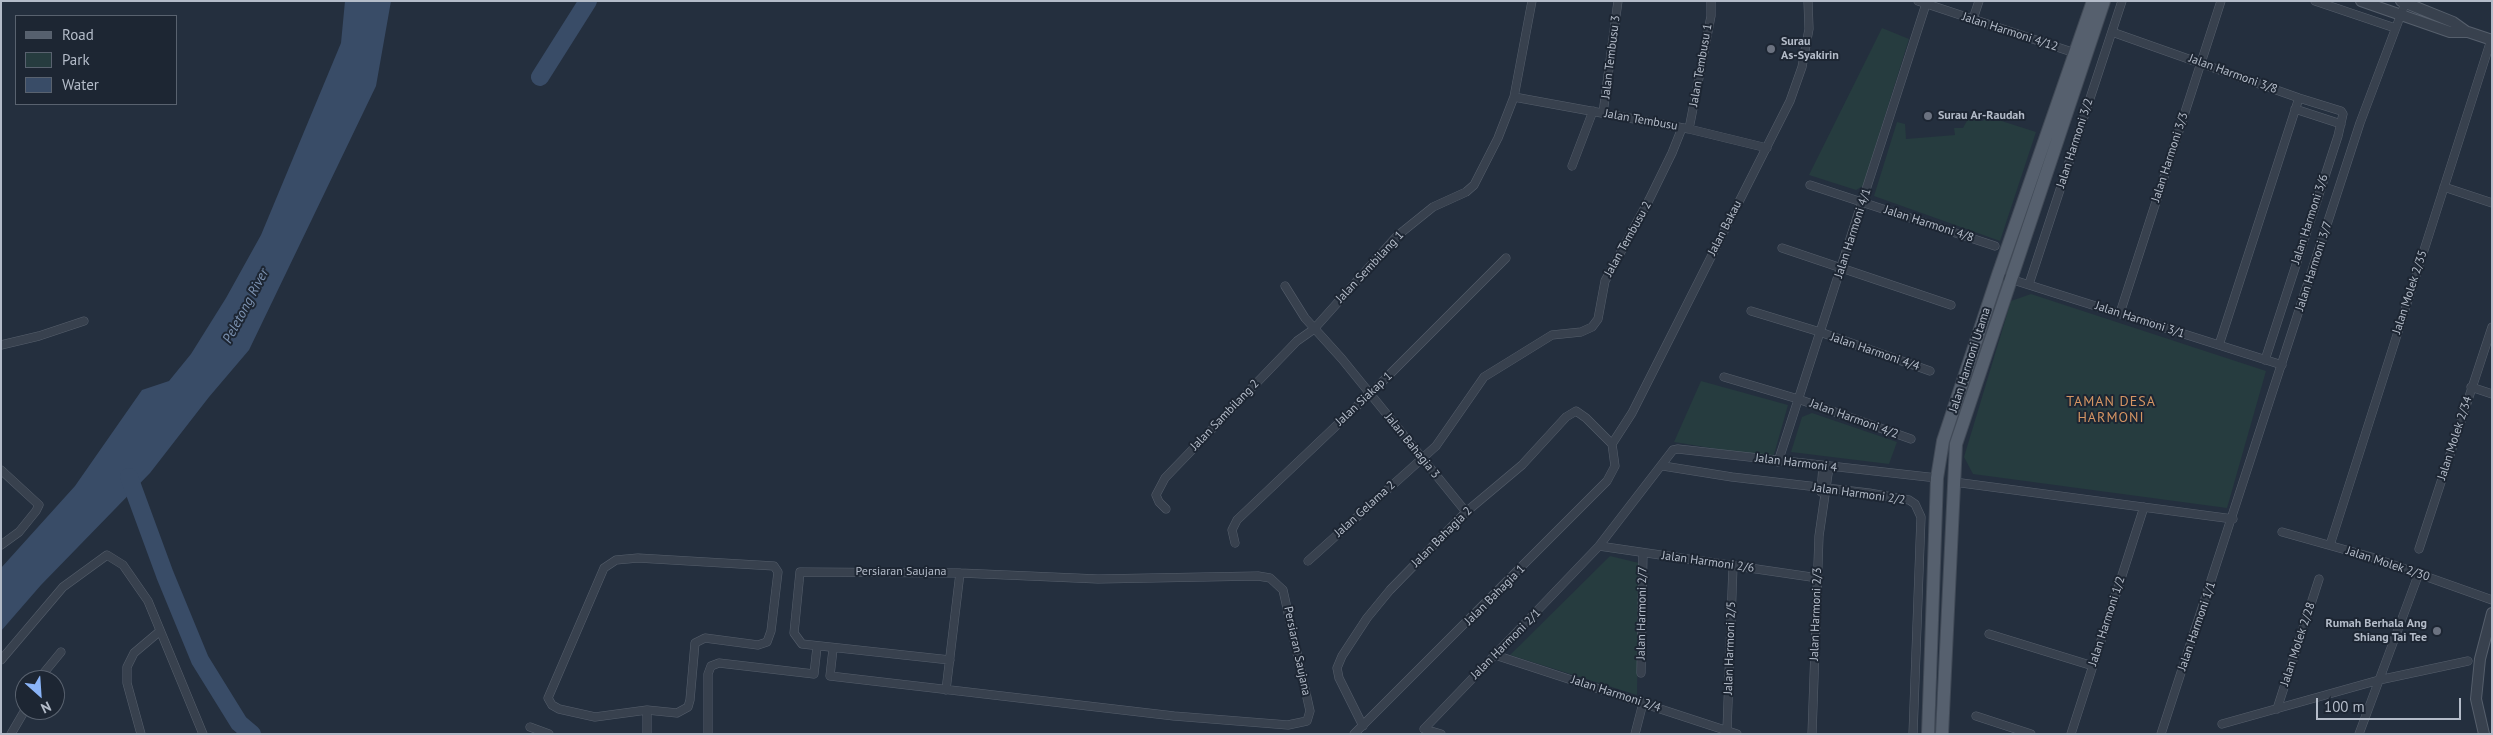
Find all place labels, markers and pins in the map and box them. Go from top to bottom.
place label: Surau As-Syakirin [1781,35,1839,63]
marker: Surau As-Syakirin [1765,43,1777,55]
place label: Surau Ar-Raudah [1938,109,2025,123]
marker: Surau Ar-Raudah [1922,110,1934,122]
place label: Rumah Berhala Ang Shiang Tai Tee [2325,617,2427,645]
marker: Rumah Berhala Ang Shiang Tai Tee [2431,625,2443,637]

